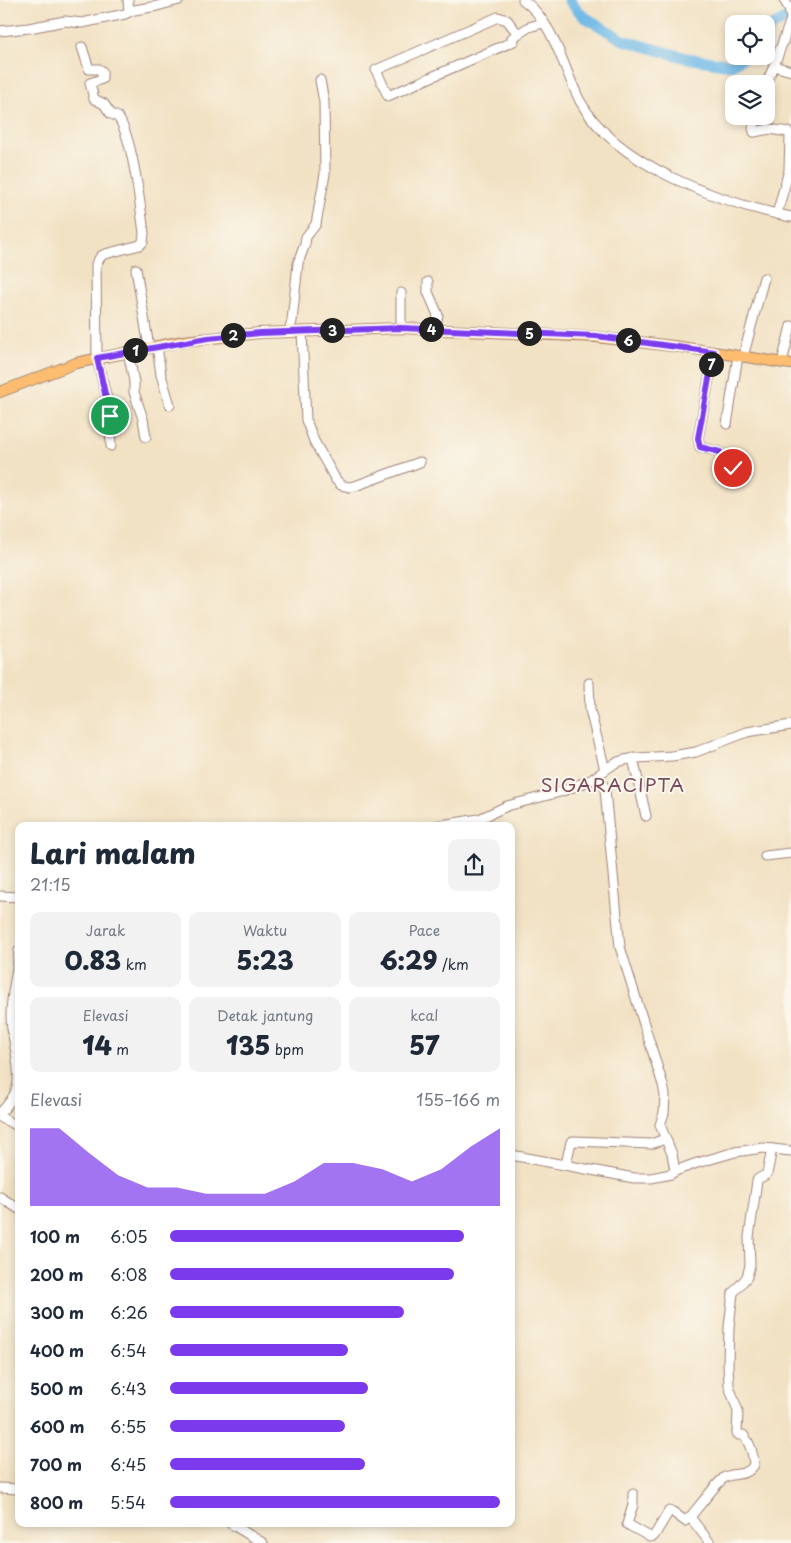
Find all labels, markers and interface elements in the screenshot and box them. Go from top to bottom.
map controls [725,15,775,125]
button: locate [725,15,775,65]
button: layers [725,75,775,125]
pin: 4 [418,316,444,342]
pin: 3 [320,318,344,342]
text: 4 [427,319,436,340]
text: 3 [328,320,337,341]
pin: 5 [516,320,542,346]
pin: 2 [220,322,246,348]
text: 5 [525,323,534,344]
text: 2 [229,325,238,346]
pin: 6 [616,328,640,352]
text: 6 [624,330,633,351]
pin: 1 [122,338,148,362]
text: 1 [132,340,139,361]
pin: 7 [698,352,724,376]
text: 7 [707,354,716,375]
pin [89,395,131,437]
icon: arrive [96,402,124,430]
pin [712,447,754,489]
icon: check [719,454,747,482]
district label: SIGARACIPTA [541,770,685,798]
text: Lari malam [30,831,195,874]
button: share [448,839,500,891]
text: 21:15 [30,872,71,896]
text: Jarak [86,920,126,941]
text: Waktu [243,920,287,941]
text: Pace [409,920,440,941]
text: 0.83 [65,941,121,979]
text: 5:23 [236,941,294,979]
text: 6:29 [380,941,437,979]
text: km [121,954,147,975]
text: /km [437,954,469,975]
text: Elevasi [83,1005,128,1026]
text: Detak jantung [217,1005,313,1026]
text: kcal [410,1005,438,1026]
text: 14 [82,1026,112,1064]
text: 135 [226,1026,270,1064]
text: 57 [409,1026,439,1064]
text: m [112,1039,129,1060]
text: bpm [270,1039,304,1060]
text: Elevasi [30,1087,82,1111]
text: 155–166 m [416,1087,500,1111]
text: 100 m [30,1224,80,1248]
text: 6:05 [110,1224,148,1248]
text: 200 m [30,1262,84,1286]
text: 6:08 [110,1262,147,1286]
text: 300 m [30,1300,84,1324]
text: 6:26 [110,1300,148,1324]
text: 400 m [30,1338,84,1362]
text: 6:54 [110,1338,147,1362]
text: 500 m [30,1376,83,1400]
text: 6:43 [110,1376,147,1400]
text: 600 m [30,1414,84,1438]
text: 6:55 [110,1414,146,1438]
text: 700 m [30,1452,82,1476]
text: 6:45 [110,1452,146,1476]
text: 800 m [30,1490,83,1514]
text: 5:54 [110,1490,146,1514]

